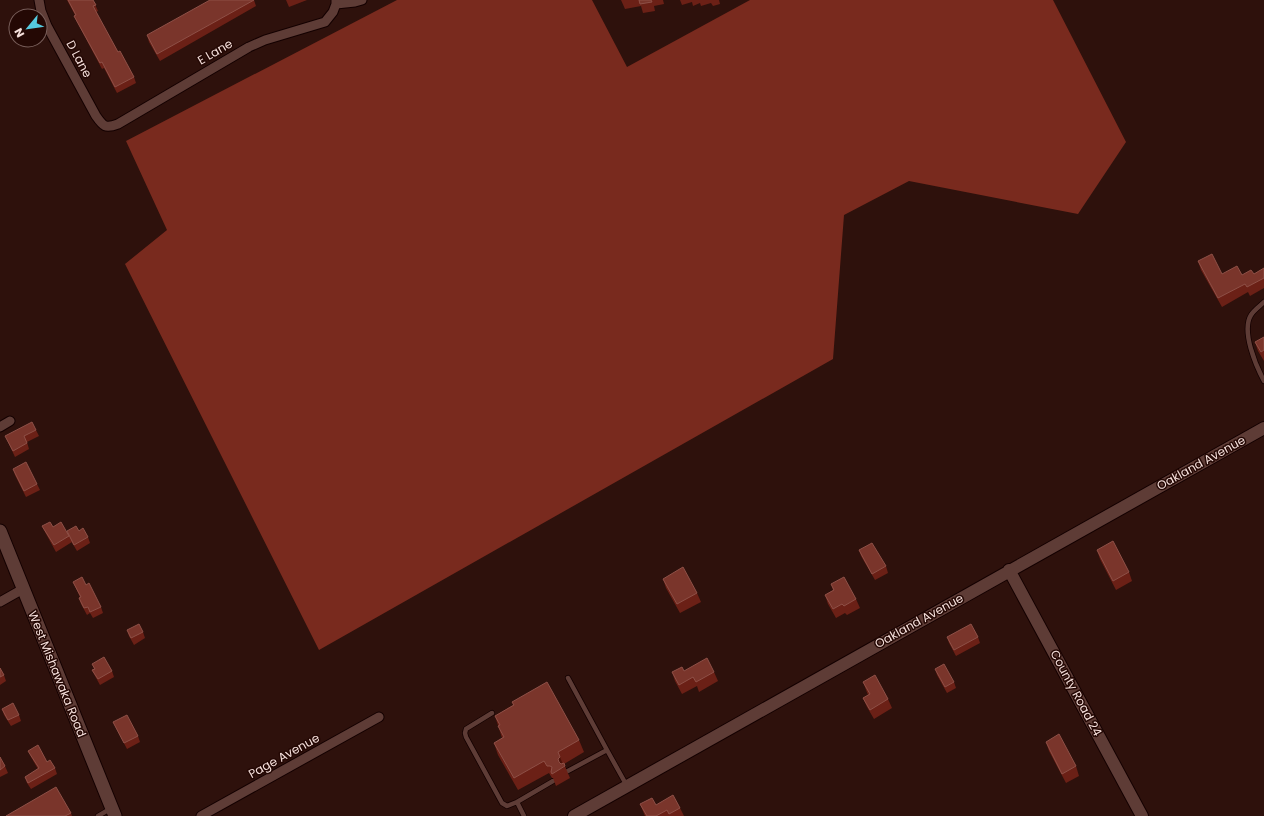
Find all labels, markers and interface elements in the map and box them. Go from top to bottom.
north arrow [8,8,48,48]
text: N [10,25,28,40]
street label: E Lane [194,35,235,68]
street label: D Lane [63,37,96,80]
street label: Oakland Avenue [1153,431,1248,494]
street label: Oakland Avenue [871,589,966,652]
street label: West Mishawaka Road [24,608,91,740]
street label: County Road 24 [1047,647,1107,739]
street label: Page Avenue [245,729,322,782]

